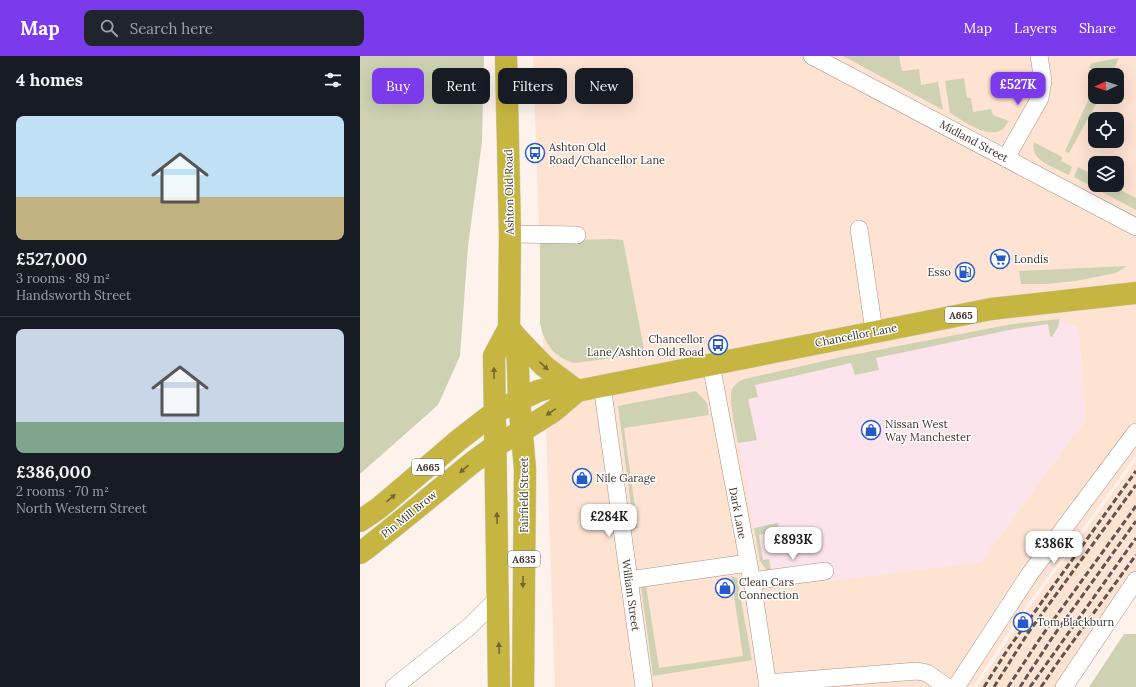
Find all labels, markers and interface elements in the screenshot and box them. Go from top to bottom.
search box [84,10,364,46]
text: Map [20,16,60,40]
icon: search [98,17,120,39]
text: Search here [130,19,213,38]
text: Map [964,19,992,37]
text: Layers [1014,19,1057,37]
text: Share [1079,19,1116,37]
chip: Buy [372,68,424,104]
chip: Rent [432,68,490,104]
chip: Filters [498,68,567,104]
chip: New [575,68,633,104]
north arrow [1088,68,1124,104]
map controls [1088,68,1124,192]
text: 4 homes [16,69,83,91]
icon: filters [322,69,344,91]
pin: £527K [990,72,1046,106]
text: £527K [1000,76,1036,93]
button: locate [1088,112,1124,148]
street label: Midland Street [937,117,1011,165]
place label: Ashton Old Road/Chancellor Lane [548,140,665,168]
icon: home [144,142,216,214]
bus stop icon: Ashton Old Road/Chancellor Lane [524,142,546,164]
street label: Ashton Old Road [501,149,517,236]
button: layers [1088,156,1124,192]
text: £527,000 [16,248,87,270]
supermarket icon: Londis [989,248,1011,270]
place label: Londis [1014,252,1048,266]
fuel station icon: Esso [954,261,976,283]
place label: Esso [928,265,951,279]
text: 3 rooms · 89 m² [16,270,110,287]
text: Handsworth Street [16,287,131,304]
road number: A665 [945,307,977,323]
street label: Chancellor Lane [814,320,898,350]
place label: Chancellor Lane/Ashton Old Road [587,332,704,360]
bus stop icon: Chancellor Lane/Ashton Old Road [707,334,729,356]
icon: home [144,355,216,427]
one-way arrow [539,361,549,370]
one-way arrow [491,366,497,379]
one-way arrow [546,408,556,416]
place label: Nissan West Way Manchester [885,417,971,444]
shop icon: Nissan West Way Manchester [860,419,882,441]
street label: Fairfield Street [517,456,531,533]
road number: A665 [412,459,444,475]
text: £386,000 [16,461,91,483]
one-way arrow [459,464,469,473]
shop icon: Nile Garage [571,467,593,489]
place label: Nile Garage [596,471,656,485]
text: 2 rooms · 70 m² [16,483,109,500]
street label: Dark Lane [726,486,750,540]
street label: Pin Mill Brow [378,487,440,541]
one-way arrow [386,493,397,502]
text: North Western Street [16,500,147,517]
pin: £284K [581,504,637,538]
text: £284K [590,508,628,525]
one-way arrow [494,511,500,524]
pin: £893K [765,527,821,561]
text: £893K [774,531,812,548]
pin: £386K [1026,531,1082,565]
text: £386K [1035,535,1073,552]
road number: A635 [508,551,540,567]
street label: William Street [619,558,643,633]
place label: Clean Cars Connection [739,575,799,602]
one-way arrow [520,576,526,589]
shop icon: Clean Cars Connection [714,577,736,599]
shop icon: Tom Blackburn [1012,611,1034,633]
place label: Tom Blackburn [1037,615,1115,629]
one-way arrow [495,642,502,654]

